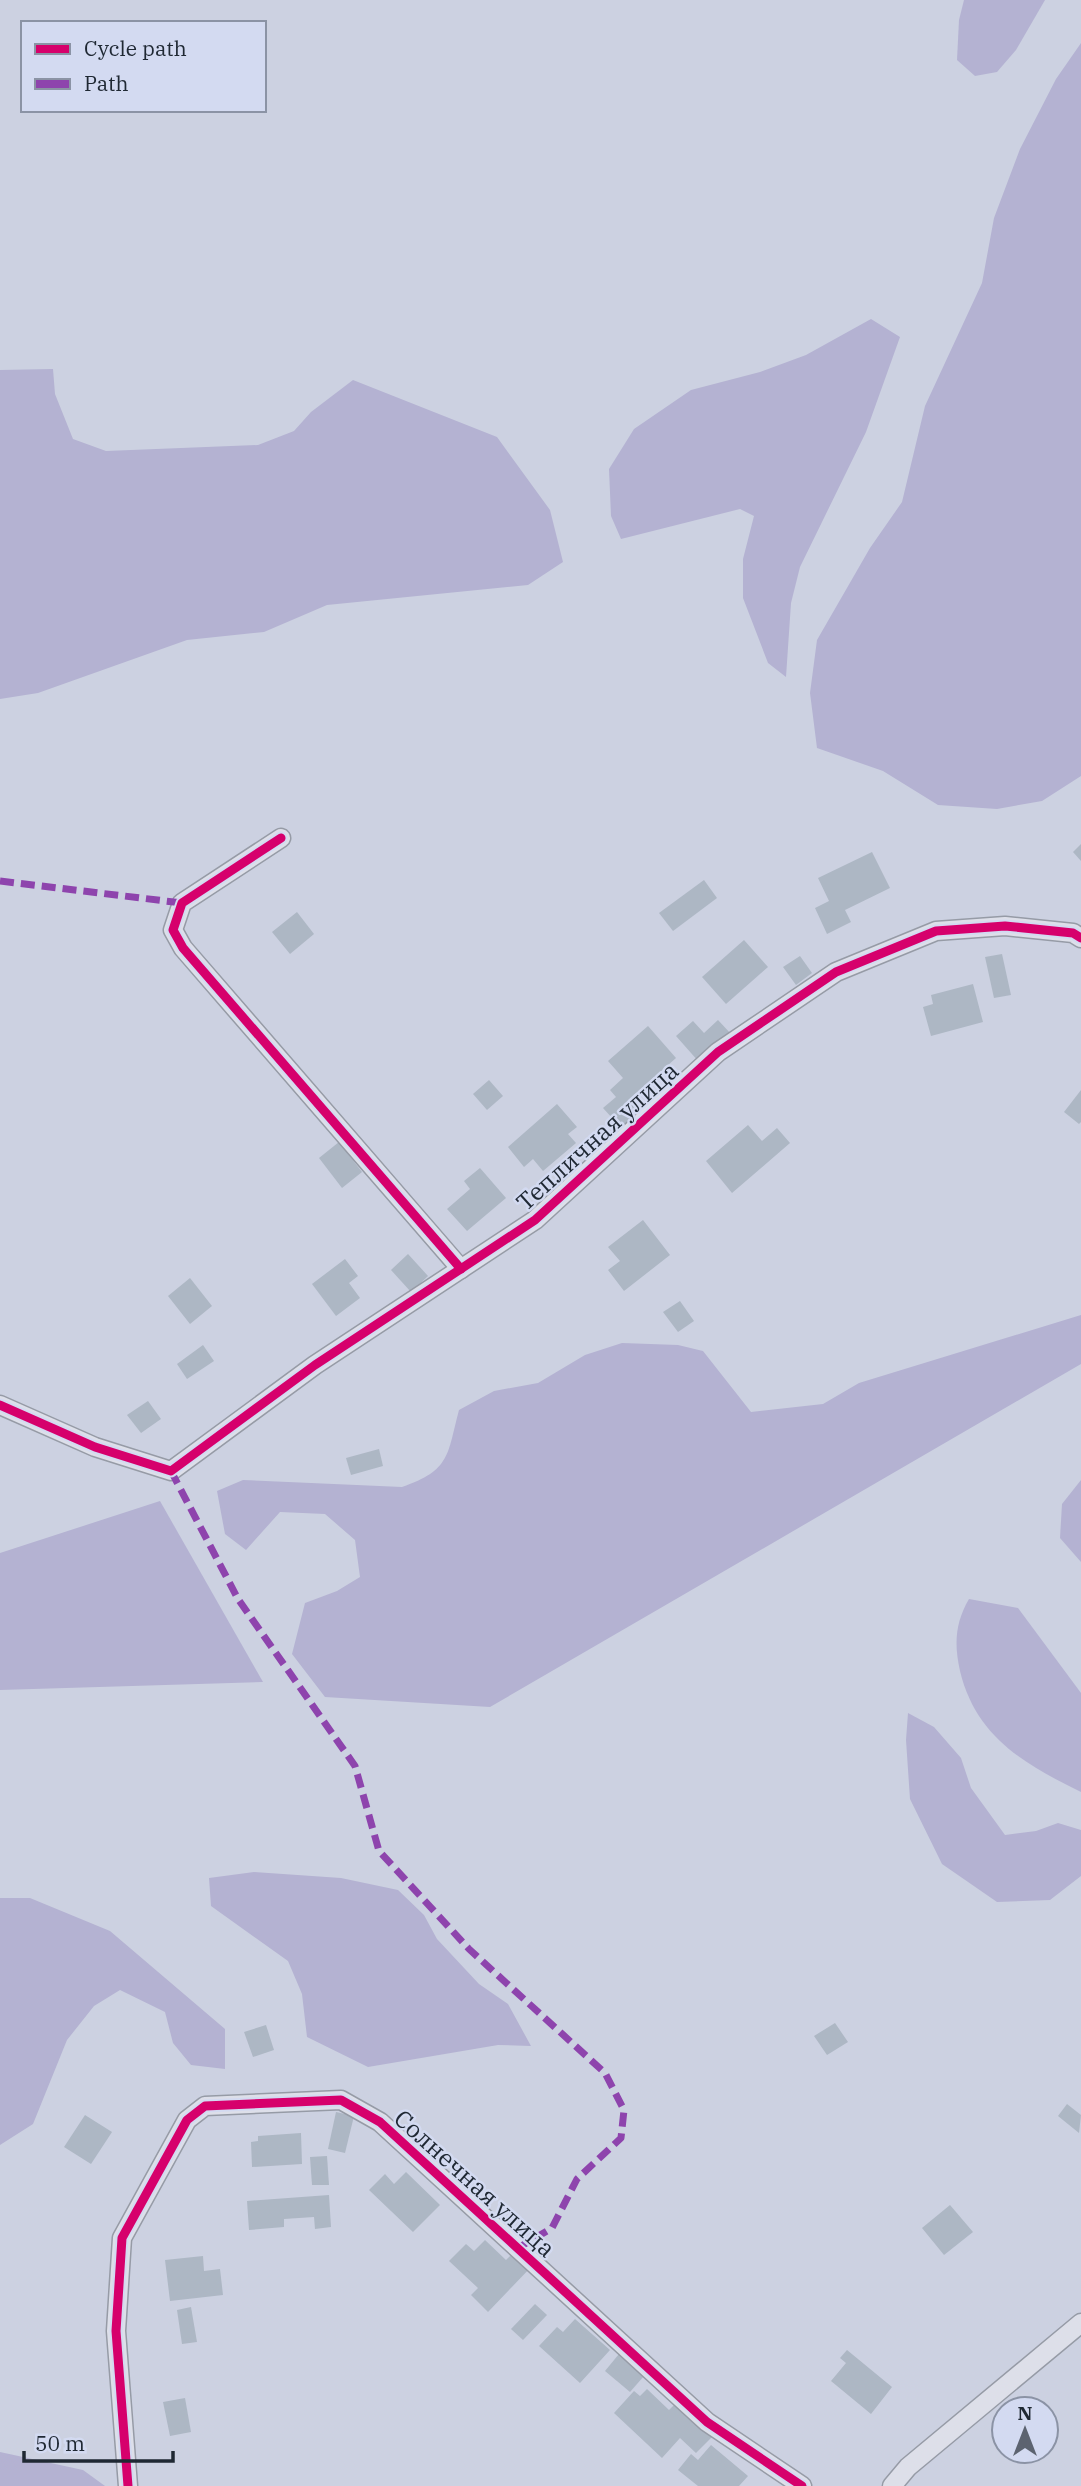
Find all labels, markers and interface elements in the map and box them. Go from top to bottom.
legend [21,21,266,112]
text: Cycle path [84,34,187,62]
text: Path [84,69,129,97]
street label: Тепличная улица [509,1054,685,1218]
street label: Солнечная улица [388,2102,562,2264]
north arrow [990,2395,1060,2465]
text: N [1017,2401,1033,2425]
scale bar [24,2420,173,2464]
text: 50 m [35,2429,85,2457]

